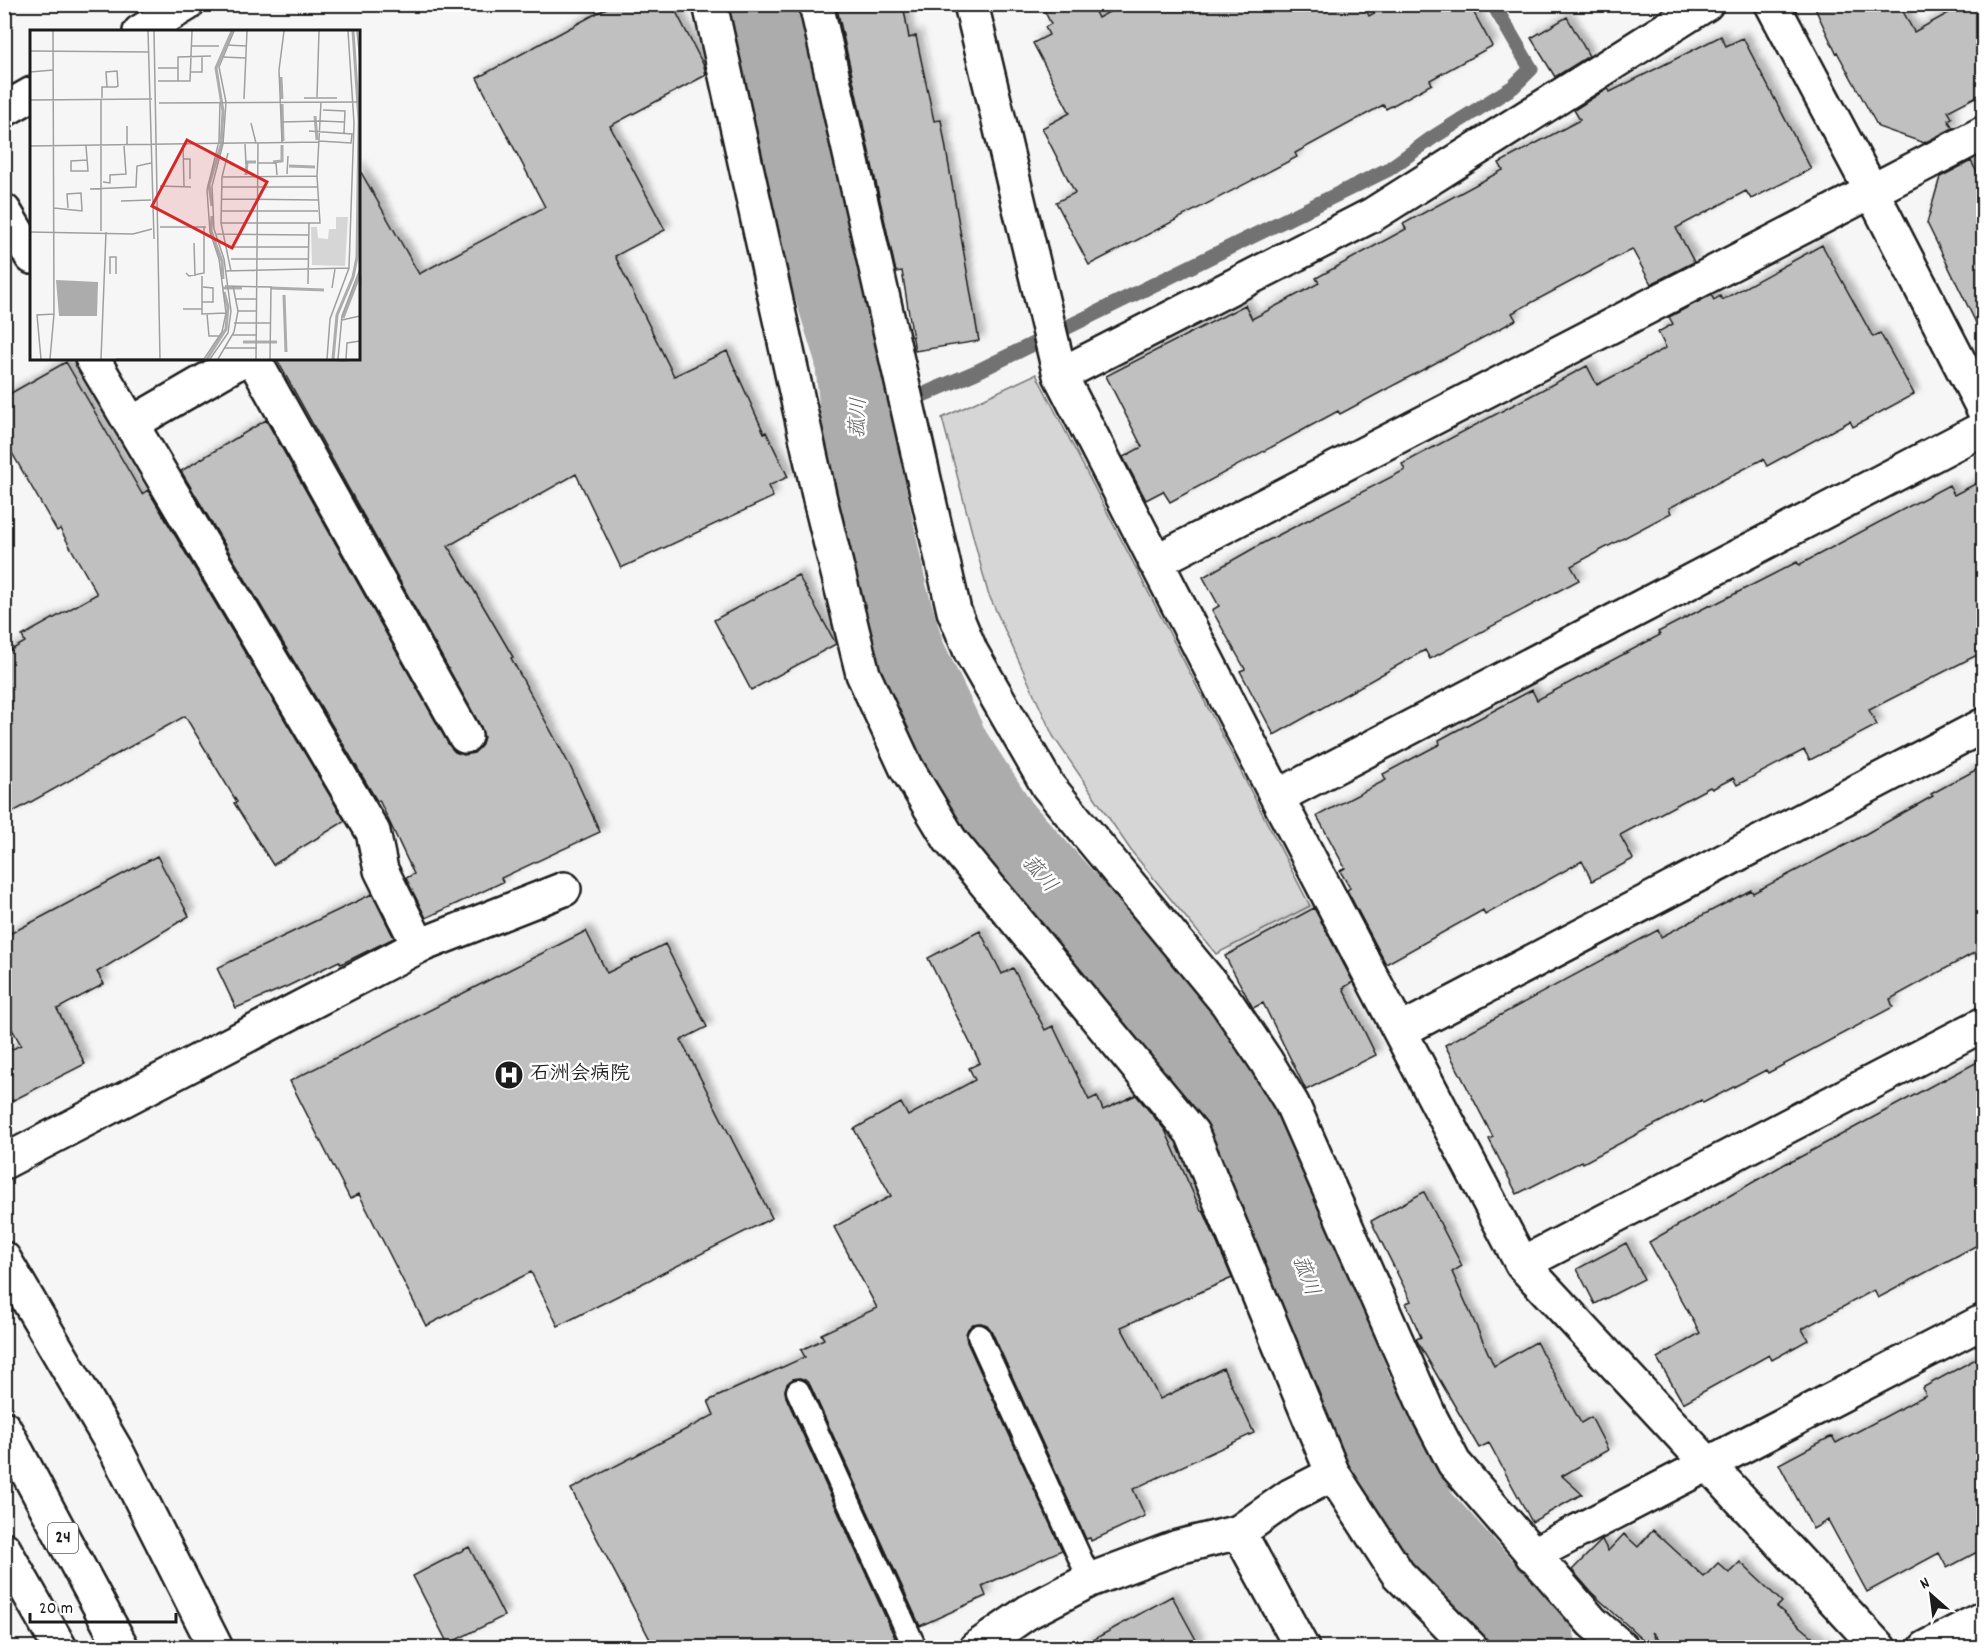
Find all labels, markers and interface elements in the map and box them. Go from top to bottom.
inset map [30,30,360,360]
water label: 菰川 [844,396,876,440]
water label: 菰川 [1013,849,1063,901]
hospital icon: 石洲会病院 [493,1059,525,1091]
place label: 石洲会病院 [530,1061,630,1089]
water label: 菰川 [1282,1251,1326,1301]
road number: 24 [48,1523,78,1553]
north arrow [1901,1565,1961,1625]
text: N [1916,1572,1934,1596]
scale bar [30,1586,176,1624]
text: 20 m [39,1597,73,1622]

